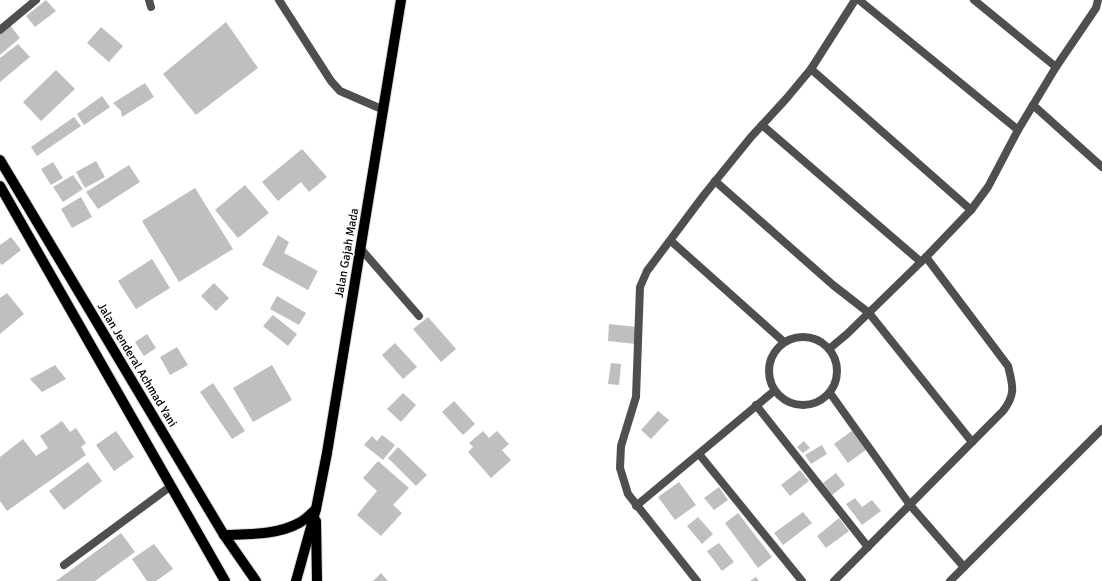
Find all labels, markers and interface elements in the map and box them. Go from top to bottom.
street label: Jalan Gajah Mada [332,207,362,299]
street label: Jalan Jenderal Achmad Yani [94,300,180,430]

